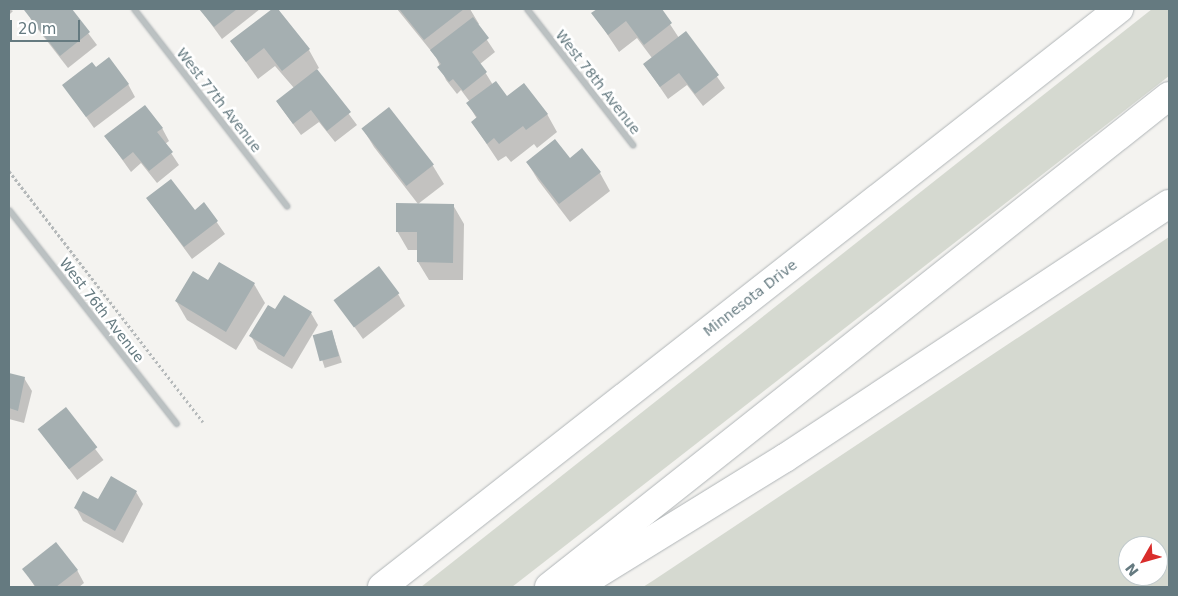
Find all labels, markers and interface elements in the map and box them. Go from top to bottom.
scale bar [12,10,82,42]
text: 20 m [18,20,56,38]
street label: West 78th Avenue [552,27,644,137]
street label: West 77th Avenue [173,45,265,155]
street label: West 76th Avenue [56,255,148,365]
street label: Minnesota Drive [700,256,800,340]
north arrow [1118,536,1168,586]
text: N [1122,560,1142,579]

